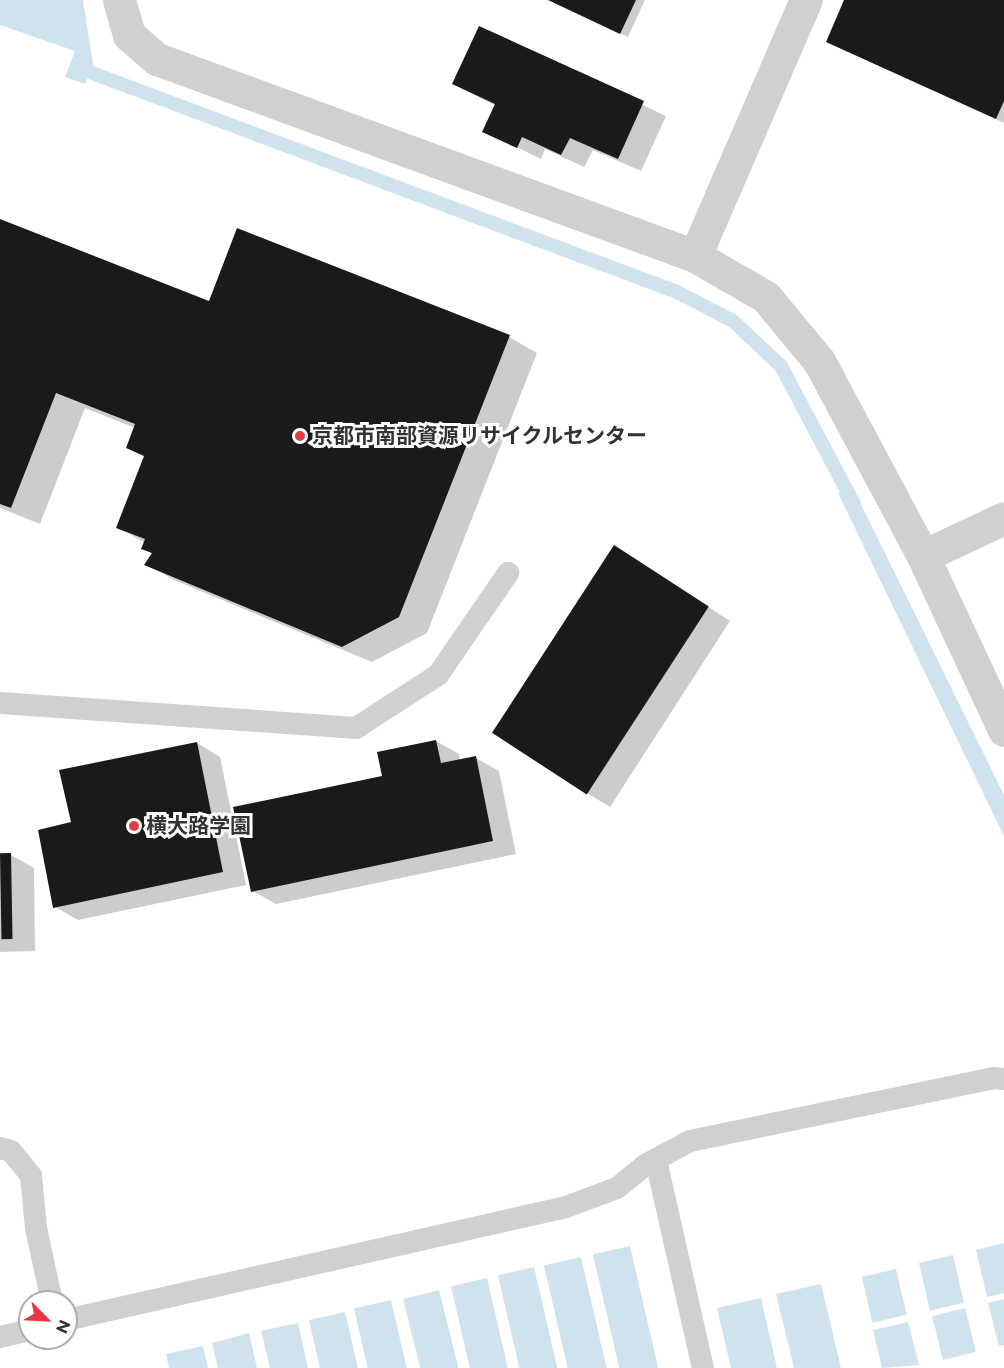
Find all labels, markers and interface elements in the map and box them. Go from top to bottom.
place label: 京都市南部資源リサイクルセンター [312,423,648,449]
marker: 京都市南部資源リサイクルセンター [293,429,307,443]
place label: 横大路学園 [146,813,251,839]
marker: 横大路学園 [127,819,141,833]
north arrow [18,1290,78,1350]
text: N [52,1317,74,1336]

